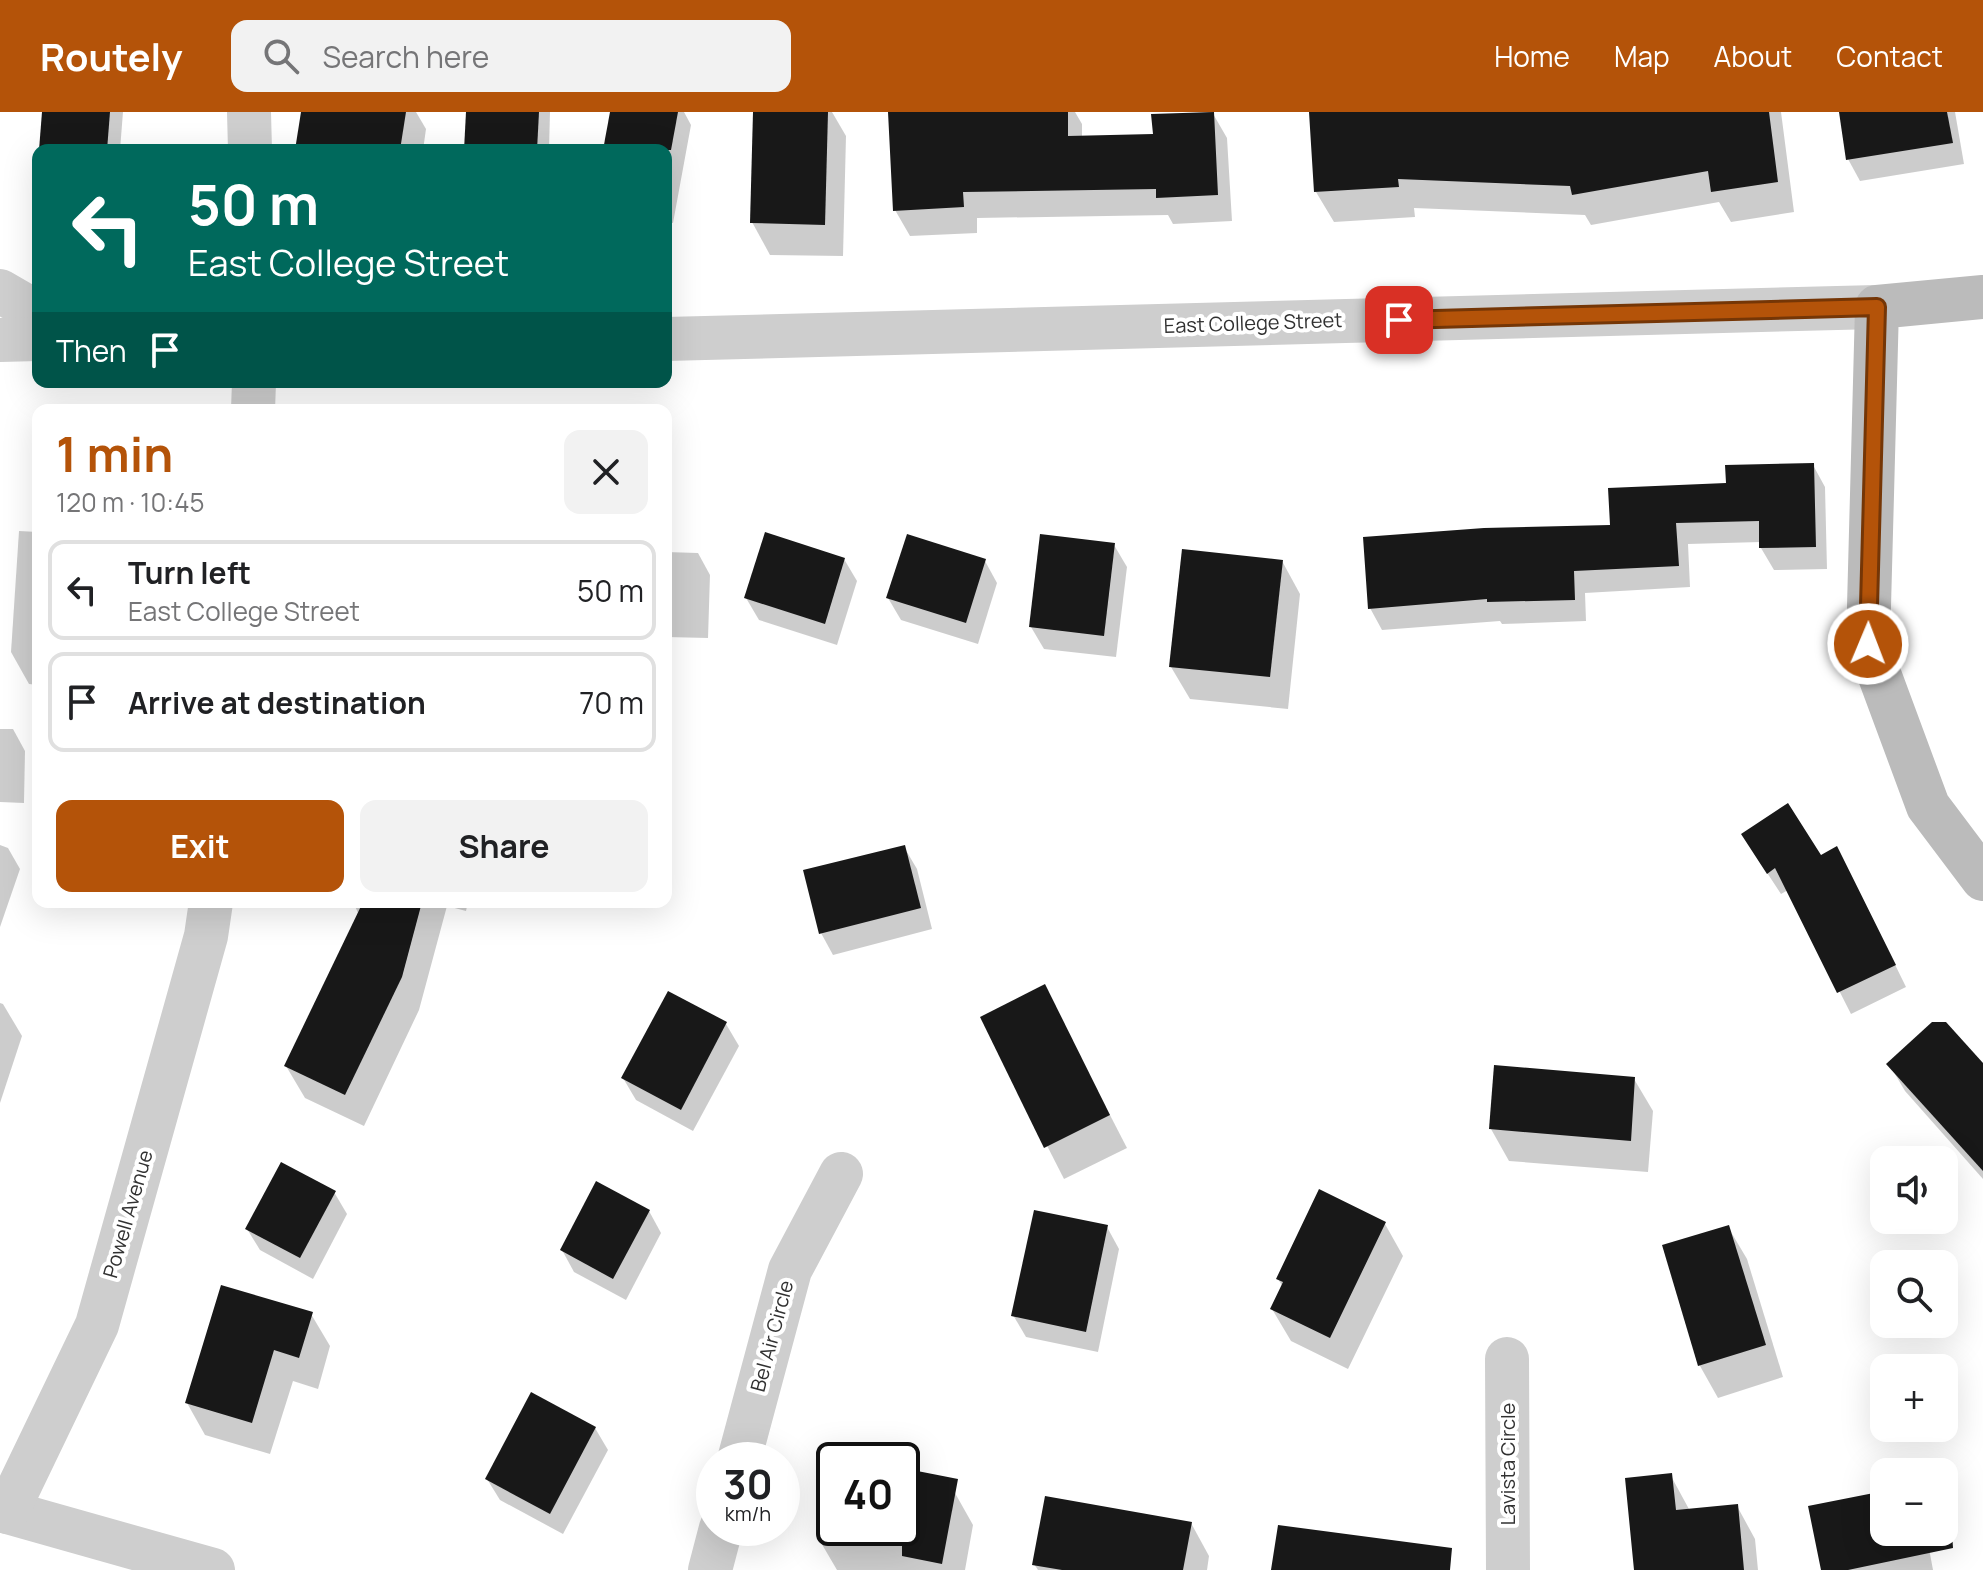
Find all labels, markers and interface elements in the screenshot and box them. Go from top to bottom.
search box [231,20,791,92]
text: Routely [40,30,183,82]
icon: search [259,34,303,78]
text: Search here [323,36,489,77]
text: Home [1494,37,1570,75]
text: Map [1614,37,1670,75]
text: About [1714,37,1792,75]
text: Contact [1836,37,1943,75]
text: 50 m [188,165,319,242]
icon: left [56,176,160,280]
text: East College Street [188,238,509,287]
pin [1365,286,1433,354]
icon: arrive [1377,298,1421,342]
street label: East College Street [1163,306,1343,339]
icon: arrive [143,328,187,372]
text: Then [56,330,127,371]
text: 1 min [56,421,173,486]
button: close [564,430,648,514]
text: 120 m · 10:45 [56,484,204,520]
text: Turn left [128,552,251,593]
icon: left [60,568,104,612]
text: 50 m [577,570,644,611]
text: East College Street [128,593,360,629]
position arrow [1826,602,1910,686]
icon: arrive [60,680,104,724]
text: Arrive at destination [128,682,426,723]
text: 70 m [579,682,644,723]
button: Exit [56,800,344,892]
button: Share [360,800,648,892]
map controls [1870,1146,1958,1546]
button: sound [1870,1146,1958,1234]
street label: Powell Avenue [96,1147,159,1281]
button: search [1870,1250,1958,1338]
street label: Bel Air Circle [744,1277,799,1395]
button: + [1870,1354,1958,1442]
street label: Lavista Circle [1494,1403,1521,1525]
speed limit sign: 40 [816,1442,920,1546]
text: 30 [723,1456,773,1511]
button: − [1870,1458,1958,1546]
text: km/h [725,1500,771,1527]

